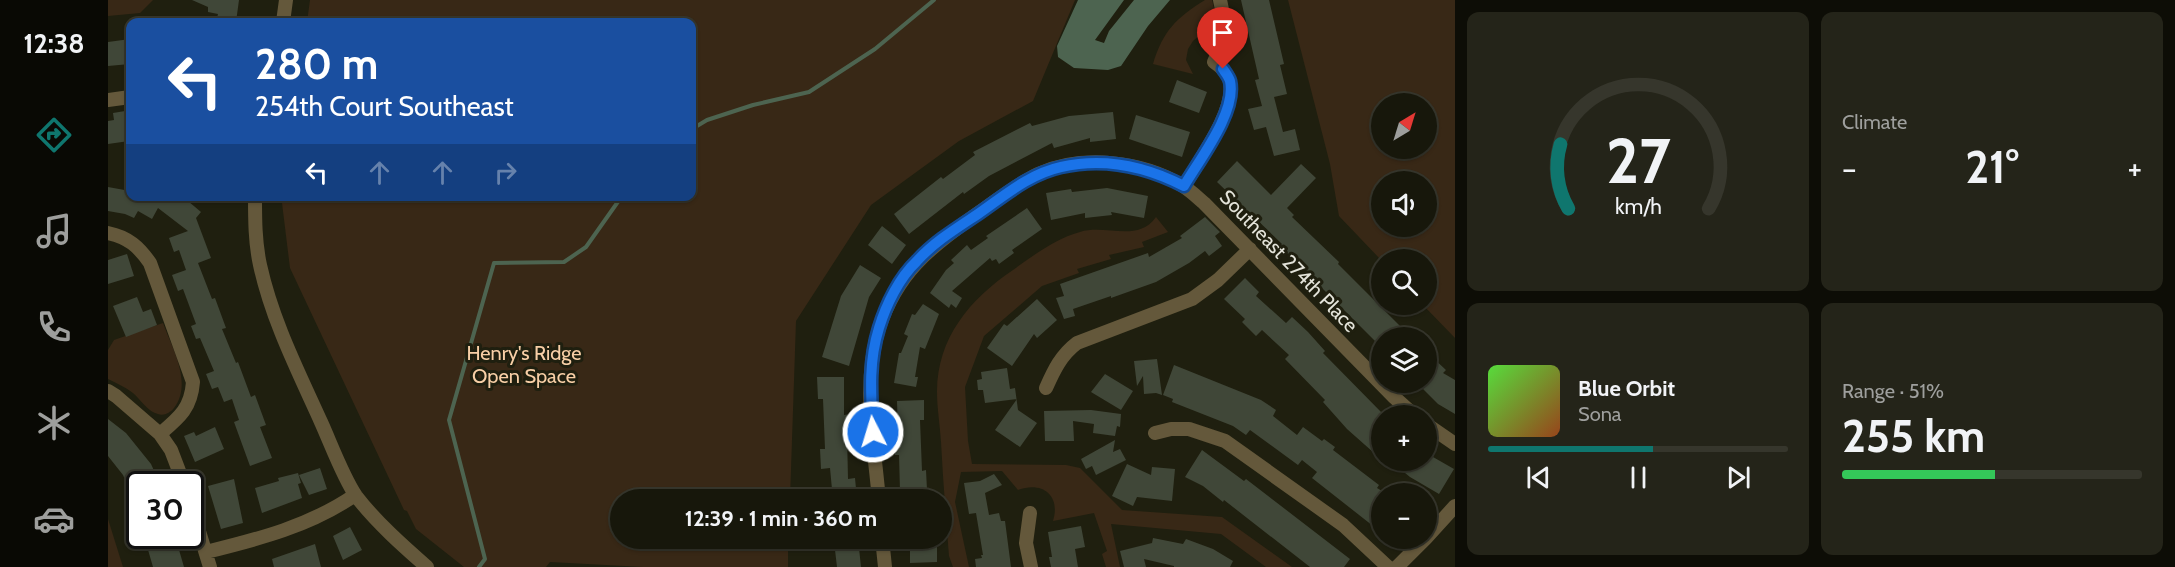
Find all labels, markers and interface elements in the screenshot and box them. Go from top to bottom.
pin [1197,7,1248,69]
icon: arrive [1206,16,1239,49]
text: 12:38 [23,27,85,60]
text: 280 m [255,38,378,90]
icon: left [156,42,234,120]
text: 254th Court Southeast [255,90,514,123]
north arrow [1371,93,1437,159]
map controls [1371,93,1437,549]
text: Climate [1842,110,1907,134]
icon: directions [33,114,75,156]
text: 27 [1606,123,1671,199]
text: 21° [1965,140,2019,194]
text: − [1842,148,1857,188]
text: + [2127,148,2142,188]
icon: left [300,156,333,189]
icon: ahead [363,156,396,189]
icon: ahead [426,156,459,189]
icon: right [489,156,522,189]
button: sound [1371,171,1437,237]
street label: Southeast 274th Place [1215,185,1363,337]
text: km/h [1615,193,1661,219]
icon: music [33,210,75,252]
button: search [1371,249,1437,315]
icon: phone [33,306,75,348]
button: layers [1371,327,1437,393]
park label: Henry's Ridge Open Space [466,341,582,388]
text: Blue Orbit [1578,375,1675,402]
text: Range · 51% [1842,379,1944,403]
position arrow [841,400,905,464]
icon: climate [33,402,75,444]
text: Sona [1578,402,1621,426]
button: + [1371,405,1437,471]
text: 255 km [1842,409,1985,463]
icon: previous [1522,461,1555,494]
icon: pause [1622,461,1655,494]
icon: next [1722,461,1755,494]
speed limit sign: 30 [126,471,204,549]
button: − [1371,483,1437,549]
icon: car [33,498,75,540]
text: 12:39 · 1 min · 360 m [685,505,877,532]

